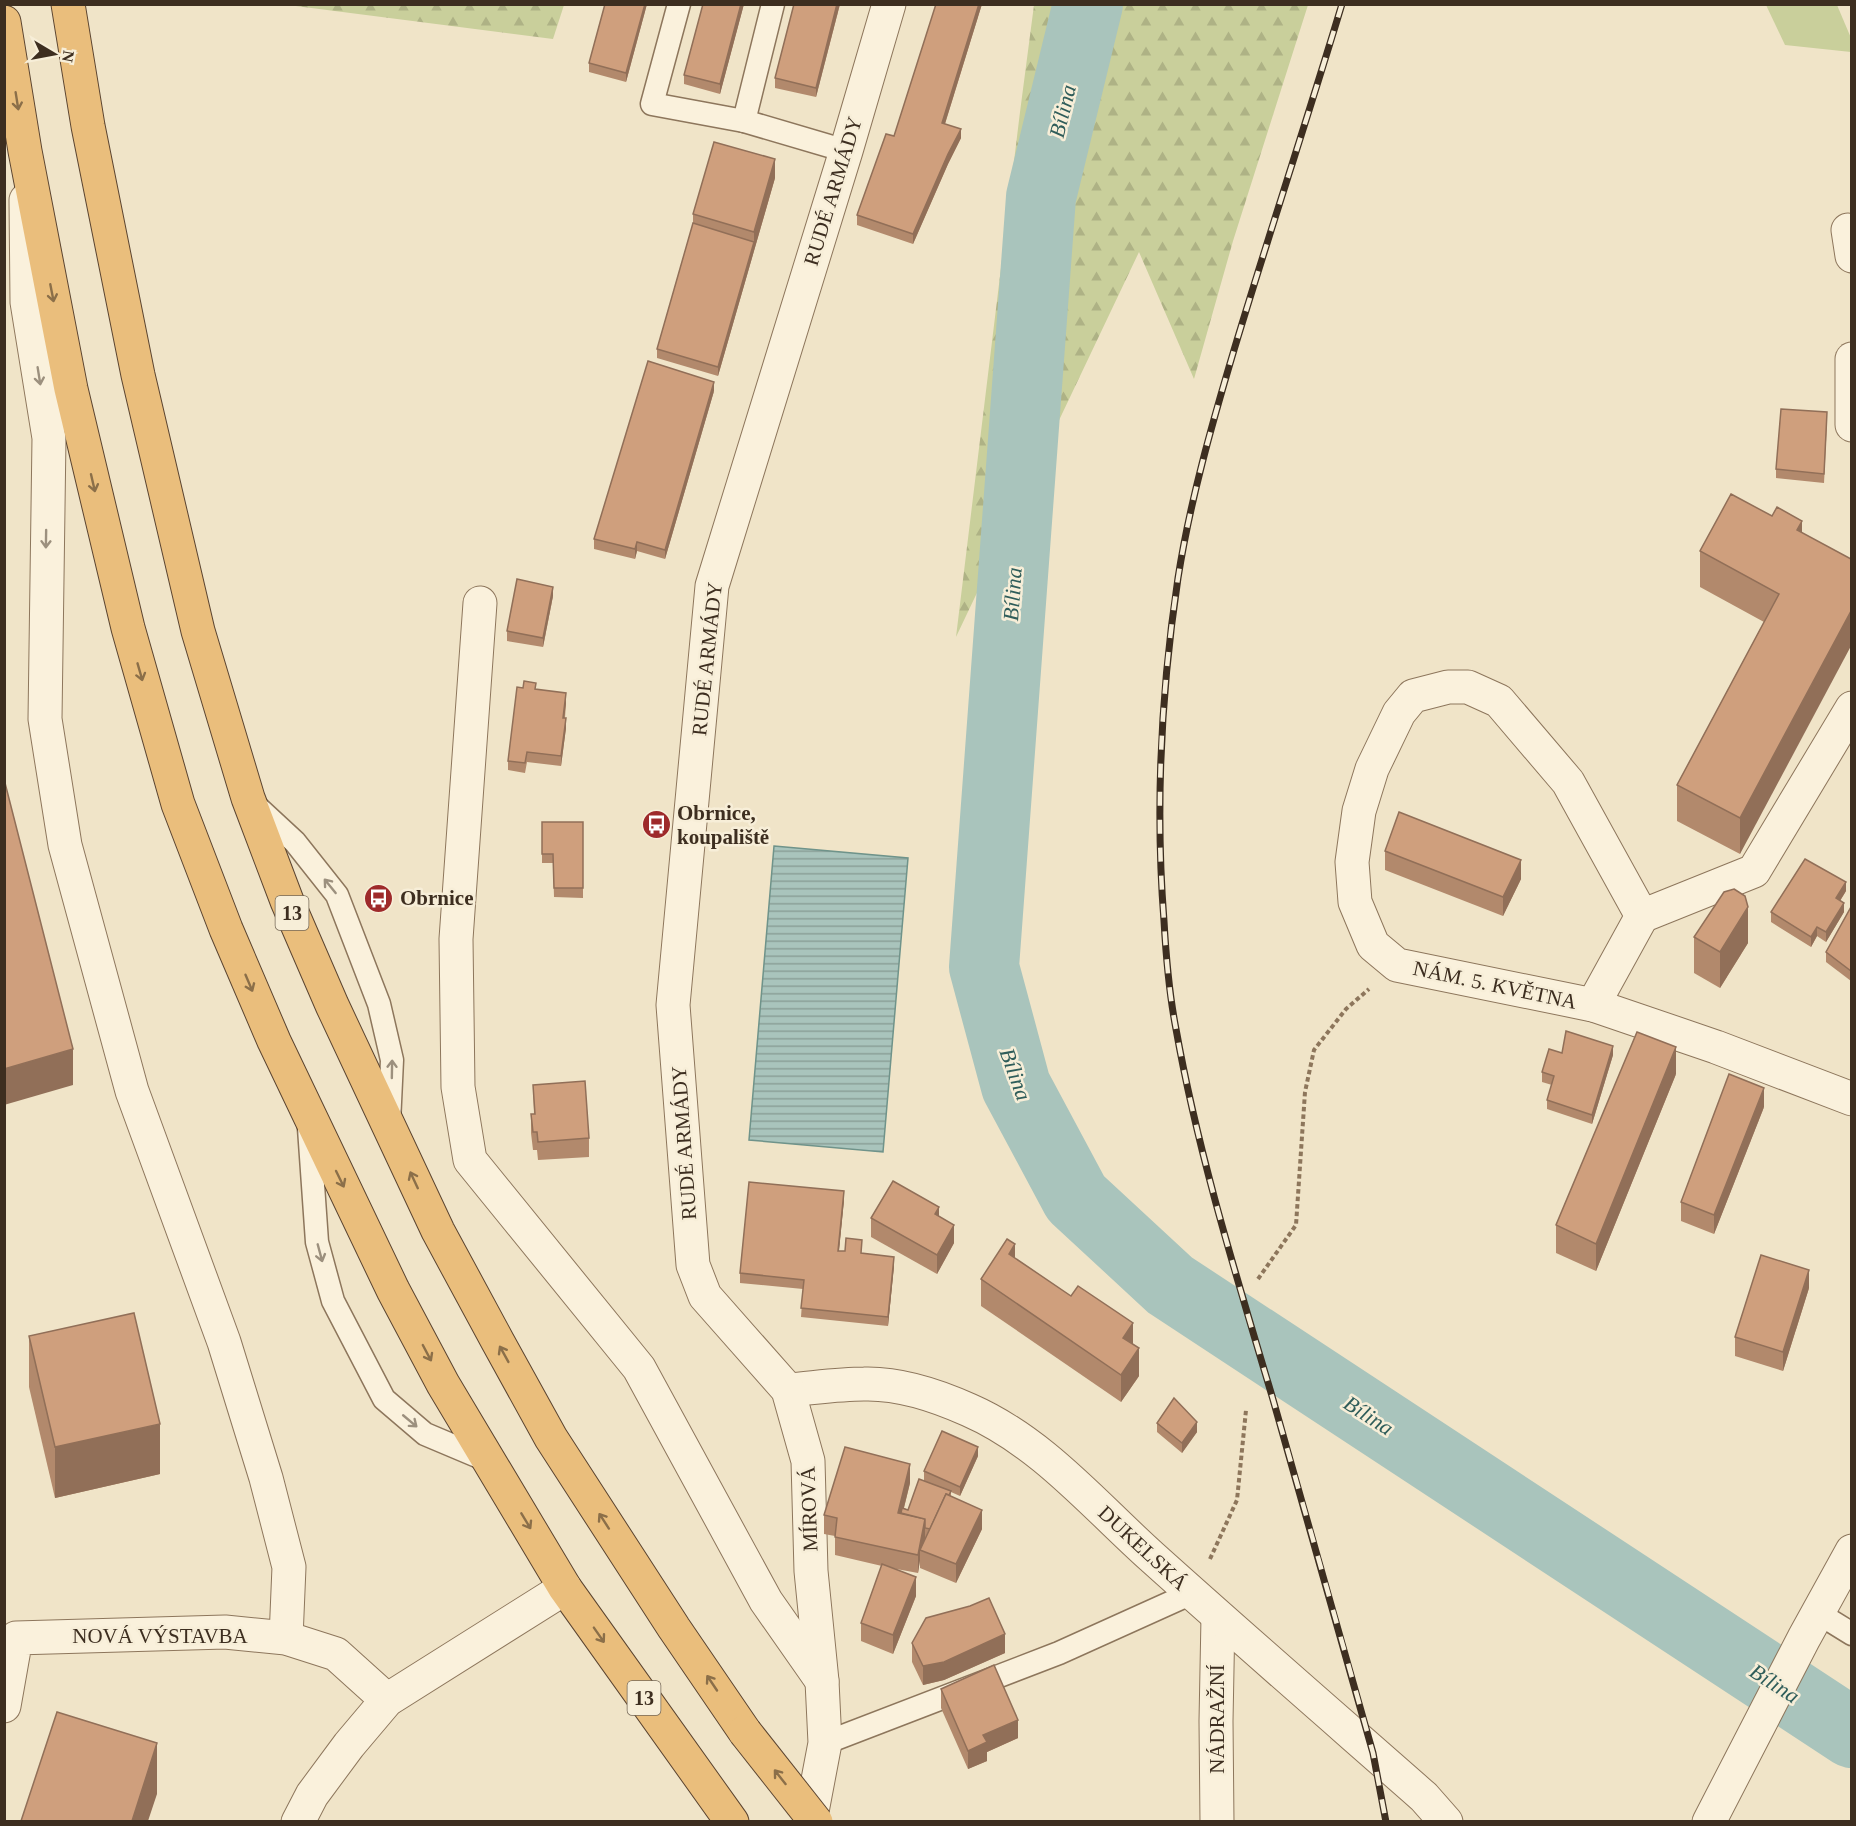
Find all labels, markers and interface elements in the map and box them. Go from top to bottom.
north arrow [24,24,84,84]
text: N [59,49,78,64]
water label: Bílina [1044,82,1081,140]
one-way arrow [11,90,22,110]
street label: RUDÉ ARMÁDY [799,114,867,268]
one-way arrow [47,282,58,302]
one-way arrow [34,366,45,386]
one-way arrow [88,473,100,492]
one-way arrow [41,528,52,548]
water label: Bílina [998,566,1027,622]
street label: RUDÉ ARMÁDY [687,581,727,737]
one-way arrow [135,662,147,681]
place label: Obrnice, koupaliště [677,801,769,849]
bus stop icon: Obrnice, koupaliště [640,809,672,841]
one-way arrow [324,878,337,894]
bus stop icon: Obrnice [363,882,395,914]
place label: Obrnice [400,886,474,910]
road number: 13 [276,896,308,930]
street label: NÁM. 5. KVĚTNA [1411,956,1580,1014]
one-way arrow [244,973,255,991]
water label: Bílina [995,1045,1036,1104]
one-way arrow [386,1059,398,1079]
street label: RUDÉ ARMÁDY [667,1065,701,1221]
one-way arrow [335,1169,347,1187]
one-way arrow [408,1172,420,1190]
one-way arrow [314,1243,326,1262]
one-way arrow [421,1344,433,1361]
one-way arrow [498,1345,509,1363]
water label: Bílina [1339,1390,1398,1441]
one-way arrow [402,1414,418,1427]
street label: MÍROVÁ [795,1465,822,1552]
street label: DUKELSKÁ [1093,1501,1193,1596]
one-way arrow [520,1512,532,1529]
one-way arrow [598,1512,611,1529]
street label: NOVÁ VÝSTAVBA [72,1624,249,1648]
one-way arrow [593,1627,605,1643]
water label: Bílina [1745,1658,1804,1709]
street label: NÁDRAŽNÍ [1205,1664,1229,1774]
one-way arrow [706,1676,718,1692]
road number: 13 [628,1681,660,1715]
one-way arrow [774,1769,787,1785]

